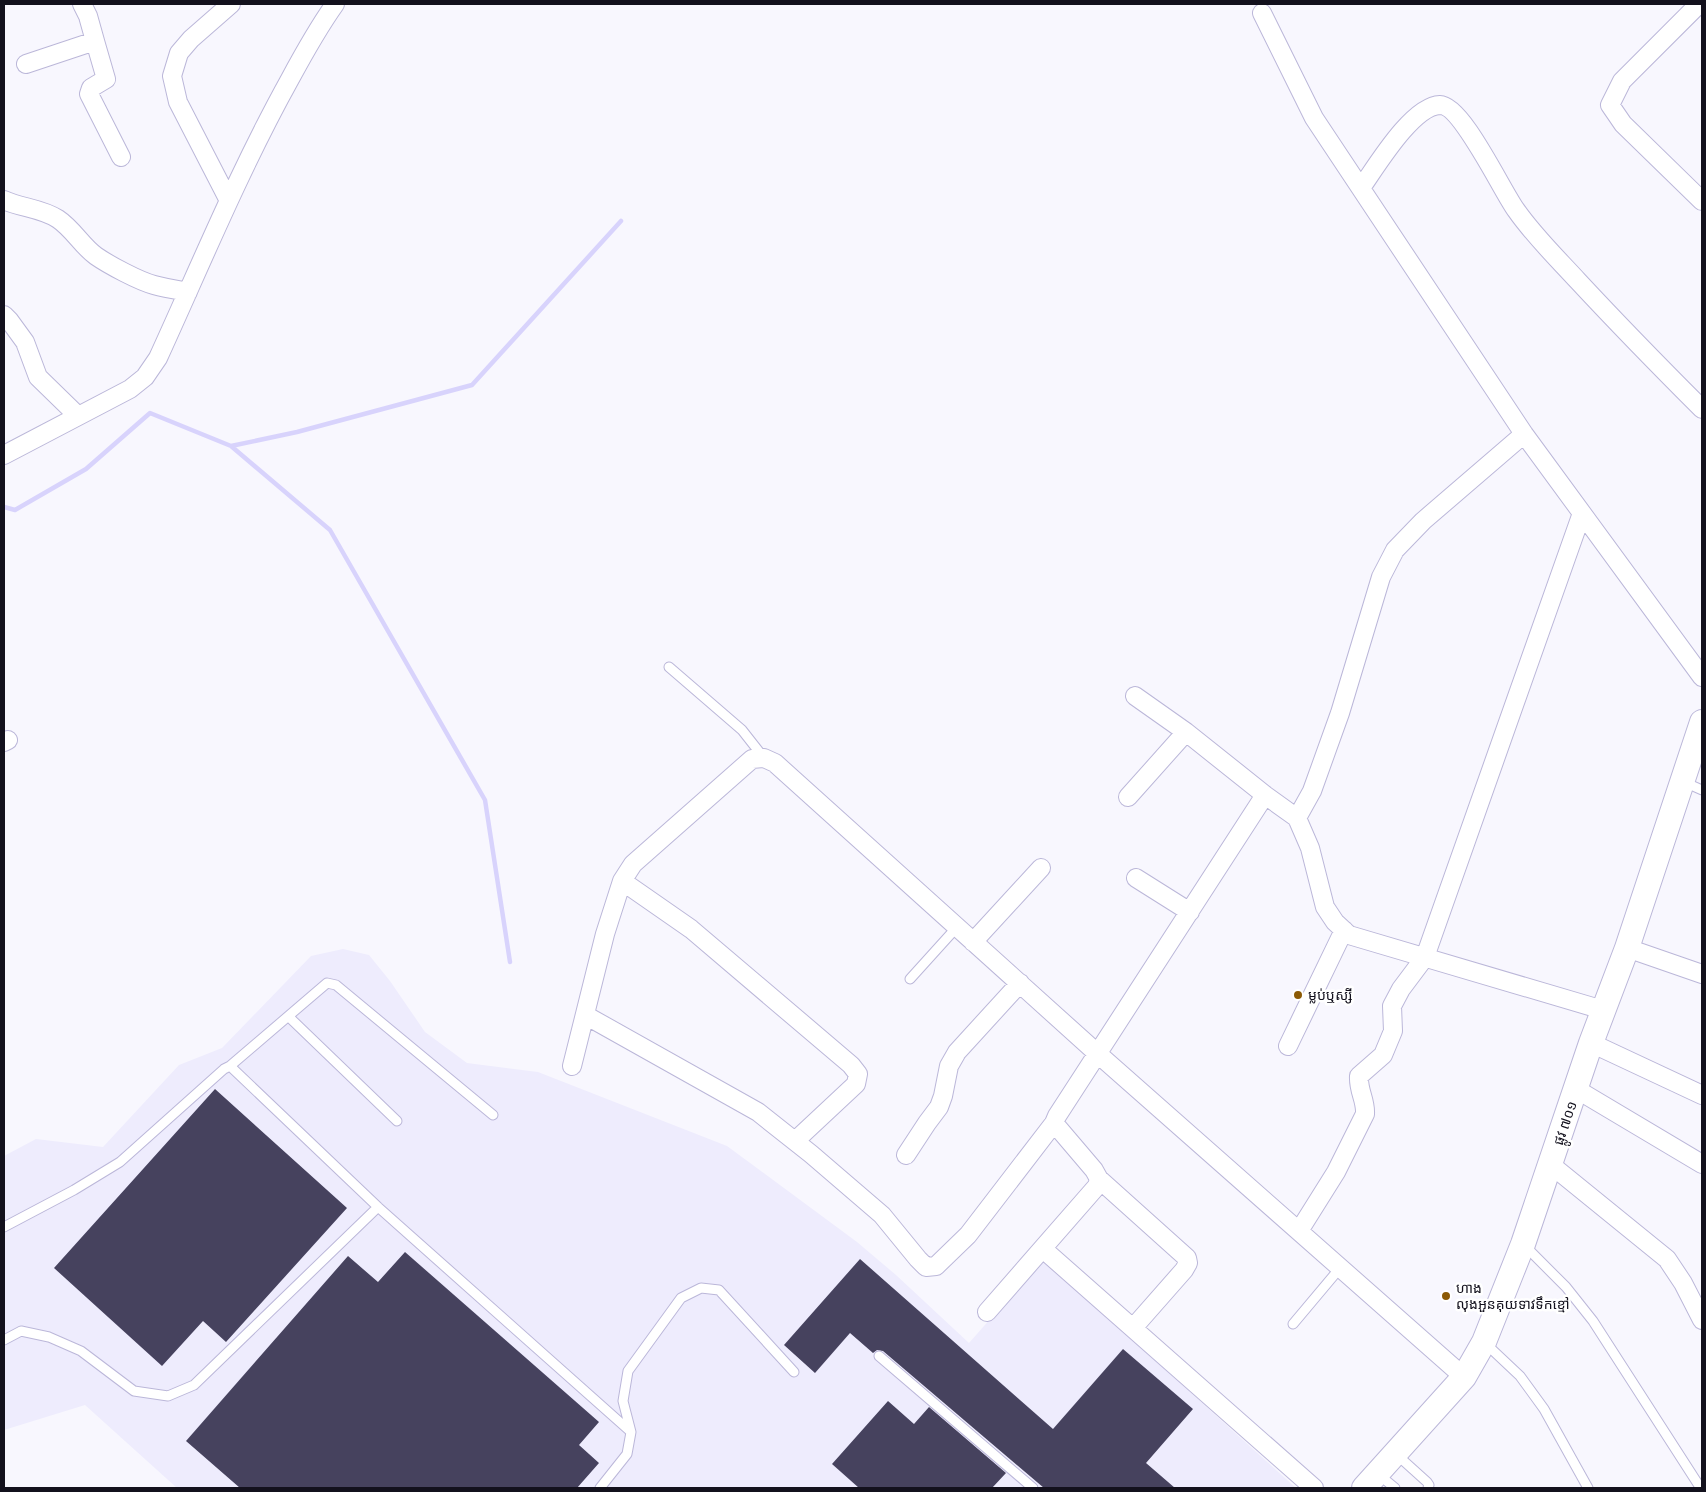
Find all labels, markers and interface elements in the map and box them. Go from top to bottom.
place label: ម្លប់ឬស្សី [1308,986,1353,1004]
marker: ម្លប់ឬស្សី [1292,989,1304,1001]
street label: ផ្លូវ ៧០១ [1549,1098,1584,1149]
place label: ហាង លុងអួនគុយទាវទឹកខ្មៅ [1456,1279,1570,1313]
marker: ហាង លុងអួនគុយទាវទឹកខ្មៅ [1440,1290,1452,1302]

